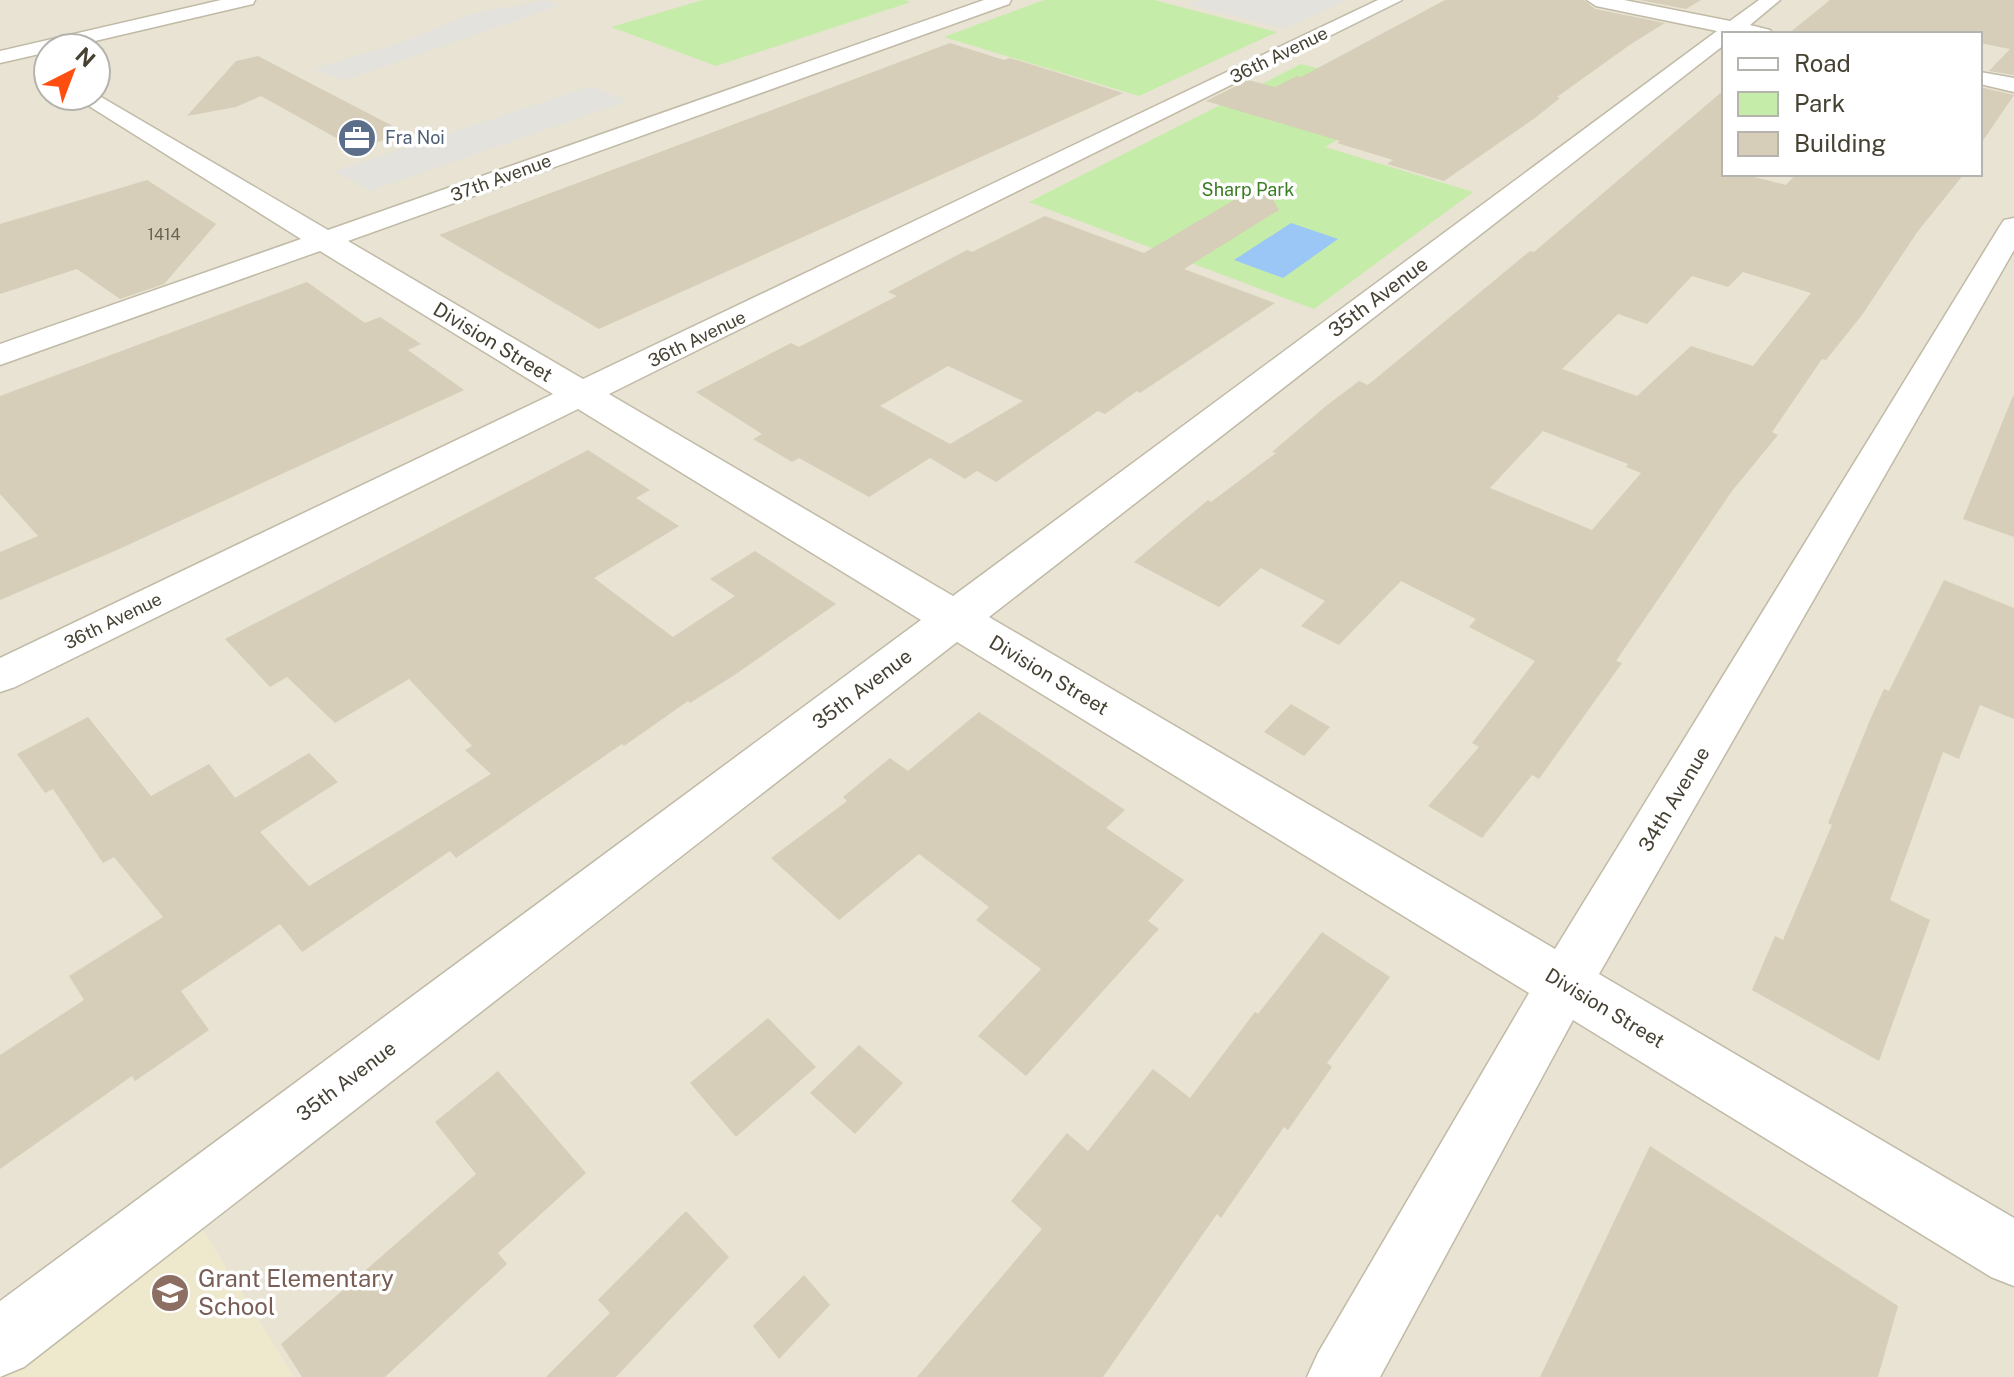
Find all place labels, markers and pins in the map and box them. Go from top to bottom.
office icon: Fra Noi [336,117,378,159]
place label: Fra Noi [385,127,445,148]
place label: Grant Elementary School [198,1264,394,1320]
school or university icon: Grant Elementary School [149,1272,191,1314]

